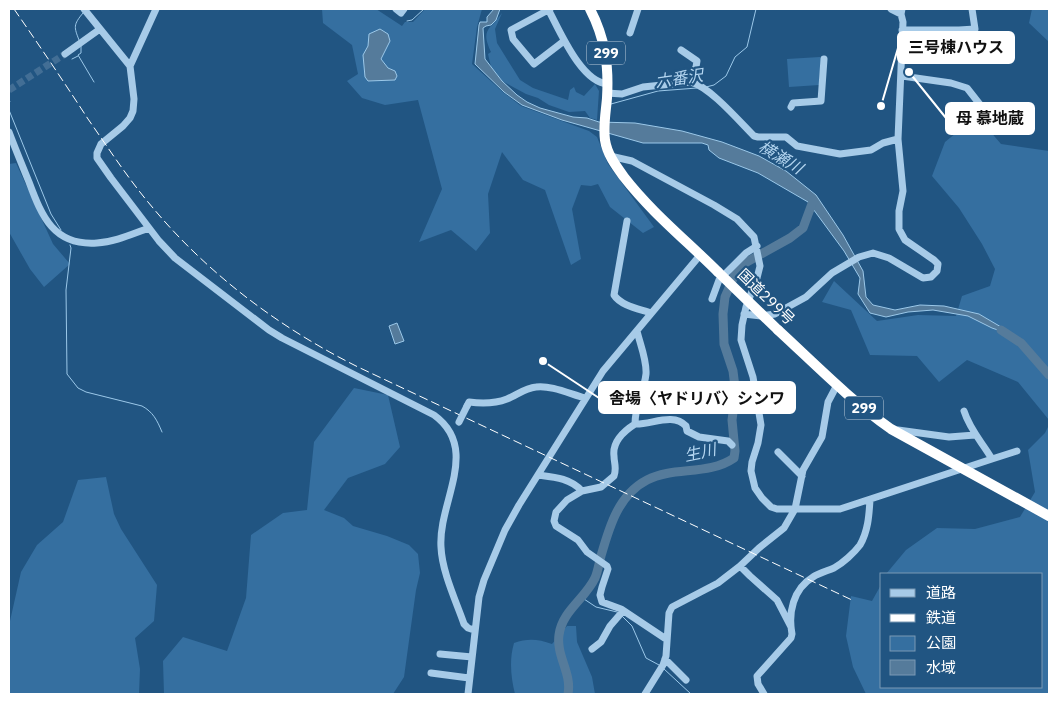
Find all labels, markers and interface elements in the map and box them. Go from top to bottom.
callout: 三号棟ハウス [898,32,1014,63]
text: 三号棟ハウス [908,37,1004,57]
road number: 299 [587,42,625,64]
water label: 六番沢 [654,64,706,91]
callout: 母 慕地蔵 [946,103,1034,134]
text: 母 慕地蔵 [956,108,1024,128]
water label: 横瀬川 [755,136,808,179]
street label: 国道299号 [734,265,799,328]
callout: 舎場〈ヤドリバ〉シンワ [599,382,795,413]
text: 舎場〈ヤドリバ〉シンワ [609,388,785,408]
road number: 299 [845,396,883,419]
water label: 生川 [682,438,720,465]
legend [880,573,1043,688]
text: 道路 [926,583,956,602]
text: 鉄道 [926,608,956,627]
text: 公園 [926,633,956,652]
text: 水域 [926,658,956,677]

